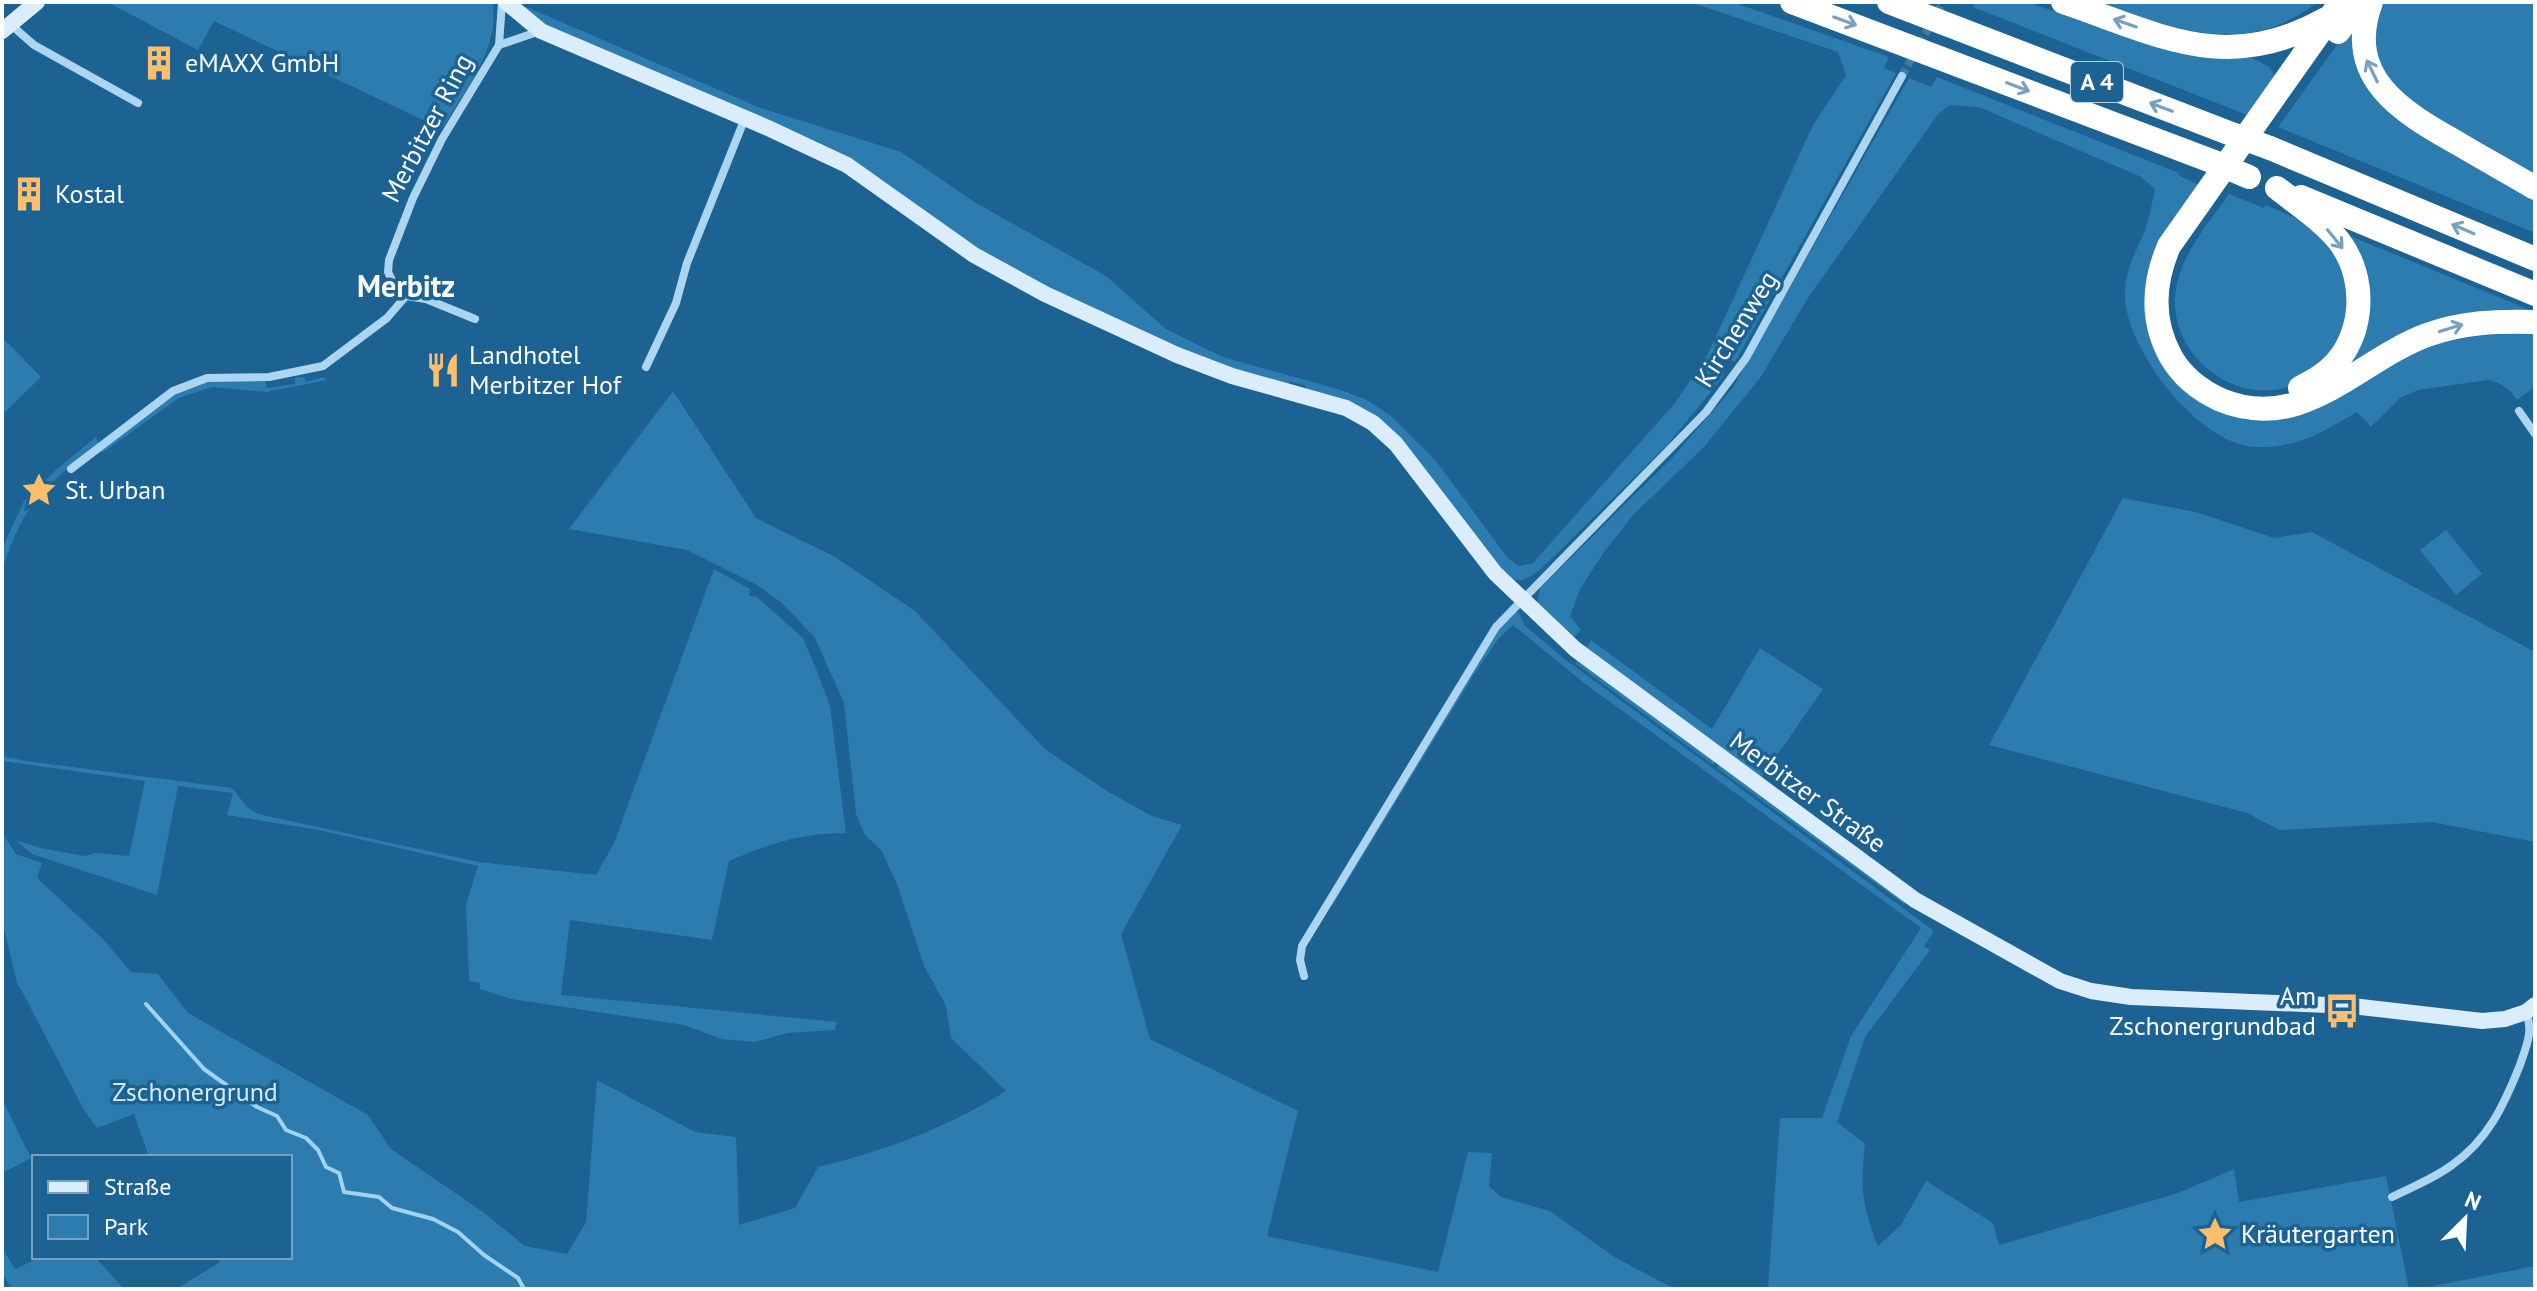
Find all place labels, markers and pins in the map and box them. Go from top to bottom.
building icon: eMAXX GmbH [140,44,178,82]
place label: eMAXX GmbH [185,46,339,79]
building icon: Kostal [10,175,48,213]
place label: Kostal [55,177,124,210]
place label: Landhotel Merbitzer Hof [469,338,623,401]
restaurant icon: Landhotel Merbitzer Hof [424,351,462,389]
place icon: St. Urban [20,471,58,509]
place label: St. Urban [65,473,165,506]
place label: Am Zschonergrundbad [2109,979,2316,1042]
bus stop icon: Am Zschonergrundbad [2323,992,2361,1030]
place icon: Kräutergarten [2196,1215,2234,1253]
place label: Kräutergarten [2241,1217,2395,1250]

